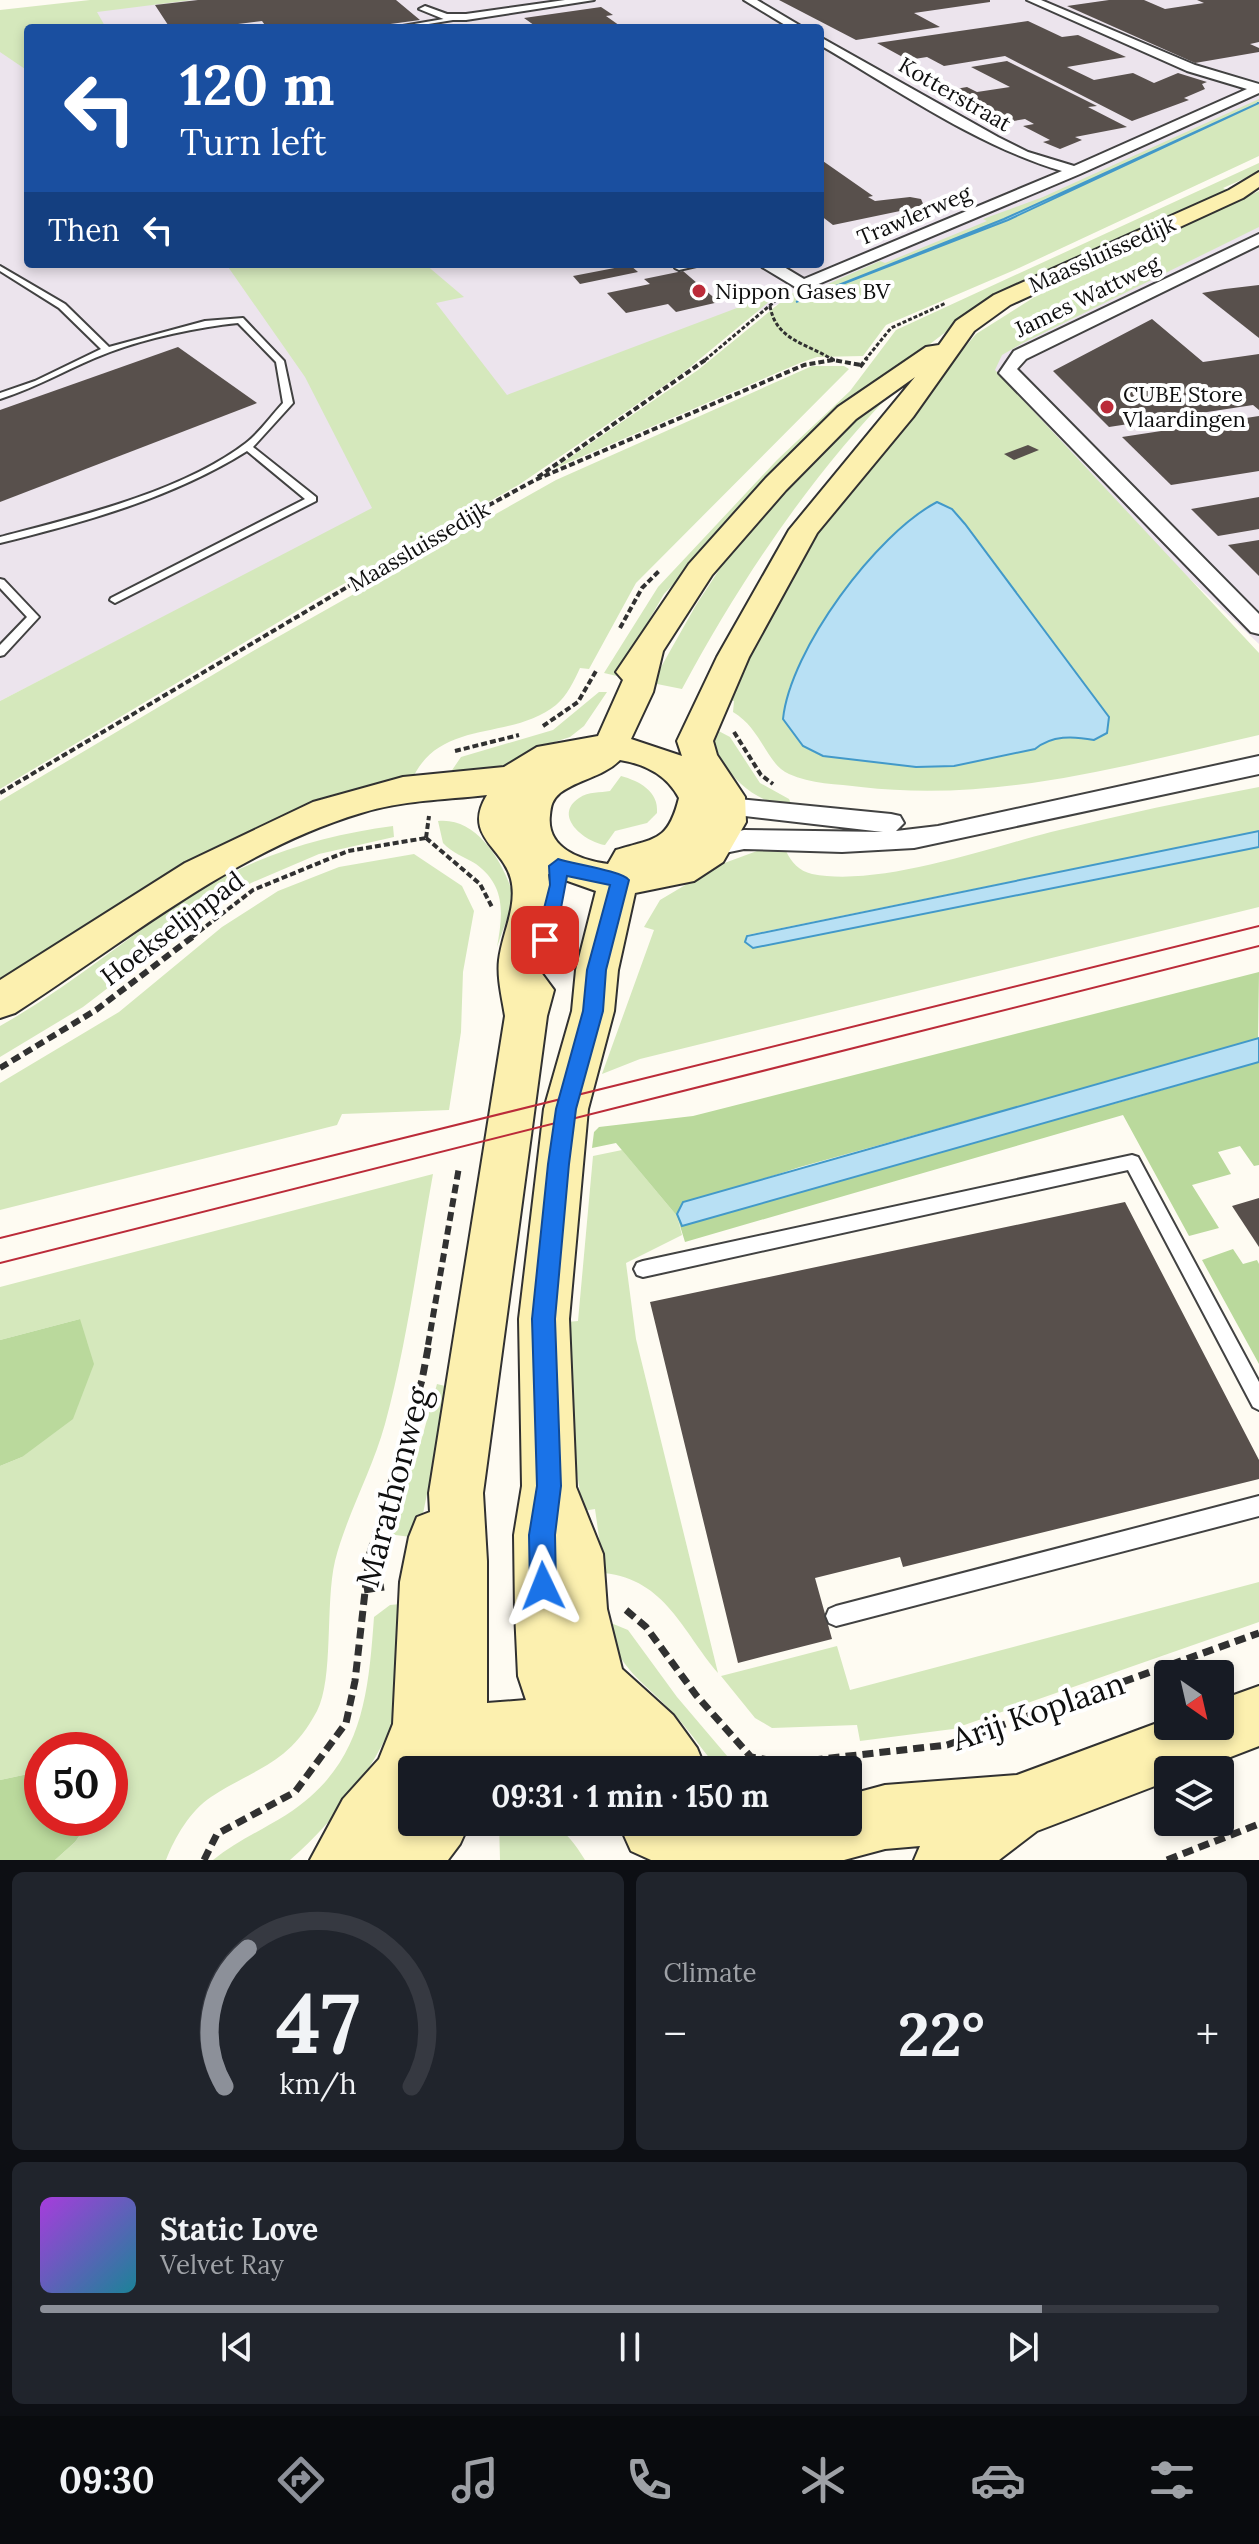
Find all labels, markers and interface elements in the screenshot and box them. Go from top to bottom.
text: 120 m [180,49,334,120]
street label: Kotterstraat [894,51,1017,138]
icon: left [48,56,152,160]
text: Turn left [180,119,327,165]
street label: Trawlerweg [853,178,976,251]
icon: left [136,208,180,252]
street label: Maassluissedijk [1024,209,1180,299]
text: Then [48,211,120,249]
street label: James Wattweg [1009,248,1165,344]
place label: Nippon Gases BV [715,277,891,305]
marker: Nippon Gases BV [690,282,708,300]
place label: CUBE Store Vlaardingen [1122,380,1246,433]
marker: CUBE Store Vlaardingen [1098,398,1116,416]
street label: Maassluissedijk [344,494,494,598]
street label: Hoekselijnpad [94,864,250,992]
pin [511,906,579,974]
icon: arrive [523,918,567,962]
street label: Marathonweg [347,1381,440,1591]
position arrow [501,1544,585,1628]
north arrow [1154,1660,1234,1740]
map controls [1154,1660,1234,1836]
street label: Arij Koplaan [945,1662,1130,1760]
speed limit sign: 50 [24,1732,128,1836]
button: layers [1154,1756,1234,1836]
text: 09:31 · 1 min · 150 m [491,1777,769,1815]
text: Climate [664,1956,757,1989]
text: 47 [275,1969,360,2076]
text: 22° [898,1996,985,2072]
text: − [664,2006,687,2062]
text: + [1196,2006,1219,2062]
text: km/h [279,2065,356,2102]
text: Static Love [160,2210,318,2248]
text: Velvet Ray [160,2248,284,2281]
icon: previous [215,2325,259,2369]
icon: pause [608,2325,652,2369]
icon: next [1001,2325,1045,2369]
icon: directions [273,2452,329,2508]
icon: music [447,2452,503,2508]
icon: phone [621,2452,677,2508]
icon: climate [795,2452,851,2508]
icon: car [970,2452,1026,2508]
icon: filters [1144,2452,1200,2508]
text: 09:30 [59,2457,155,2503]

